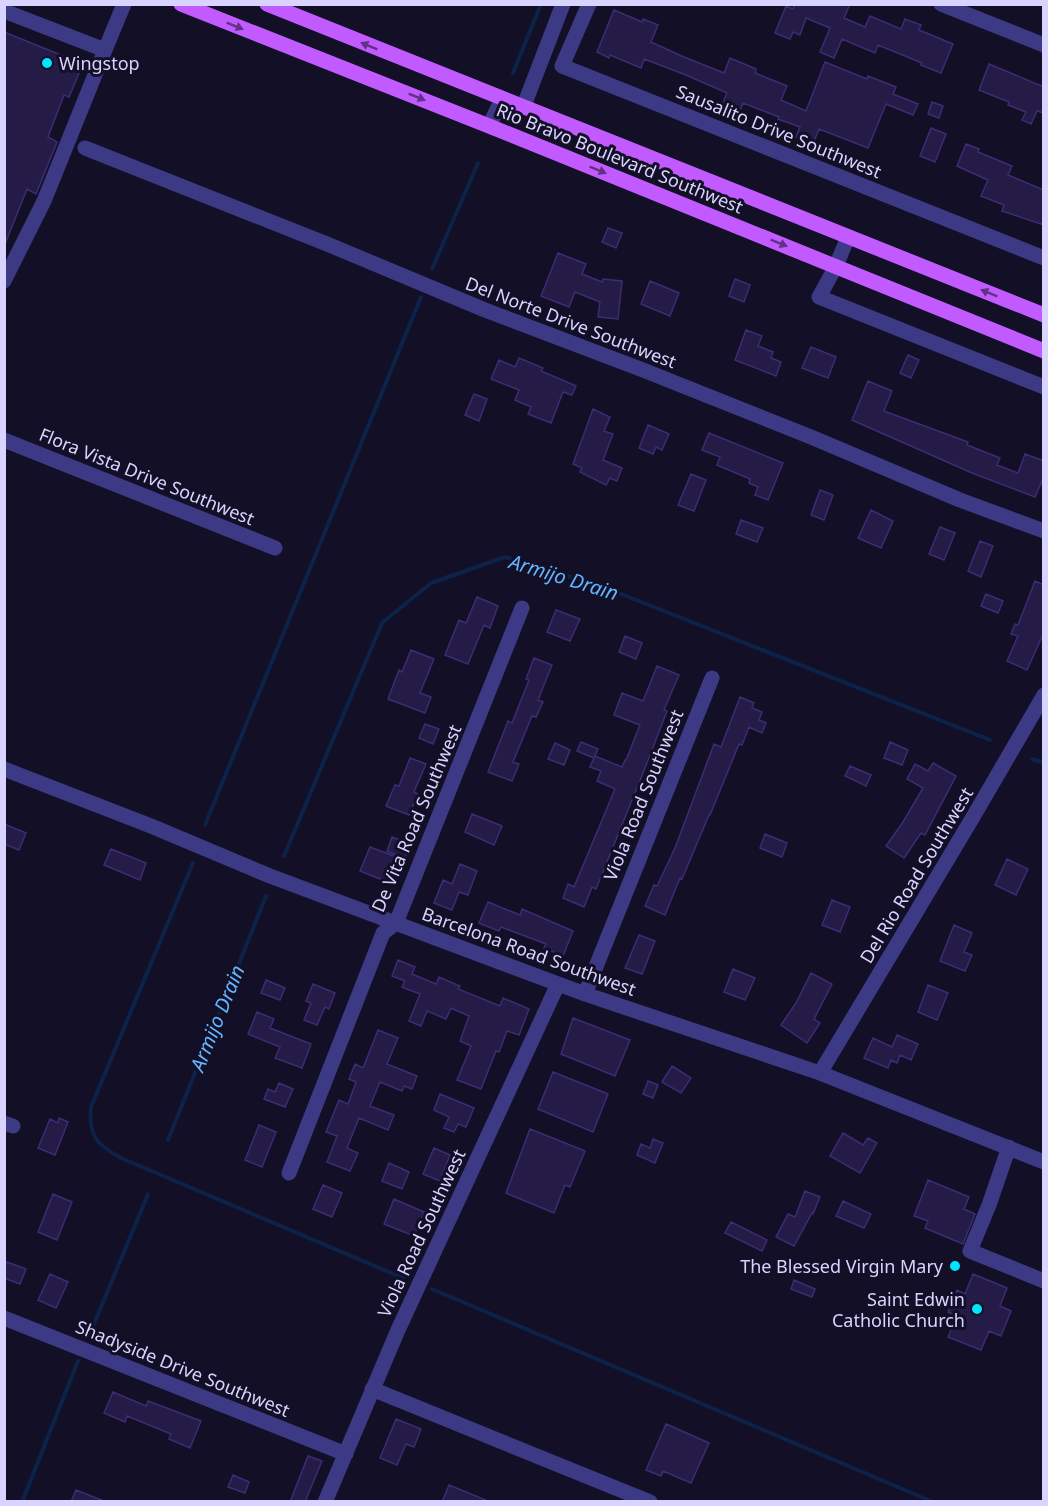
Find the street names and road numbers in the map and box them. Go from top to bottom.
street label: Sausalito Drive Southwest [673,79,886,183]
street label: Rio Bravo Boulevard Southwest [493,97,747,219]
street label: Del Norte Drive Southwest [462,271,680,374]
street label: Flora Vista Drive Southwest [36,422,259,530]
street label: Viola Road Southwest [598,705,689,884]
street label: De Vita Road Southwest [366,720,467,915]
street label: Del Rio Road Southwest [854,782,978,967]
street label: Barcelona Road Southwest [419,901,640,1001]
street label: Viola Road Southwest [372,1145,471,1321]
street label: Shadyside Drive Southwest [73,1314,294,1422]

